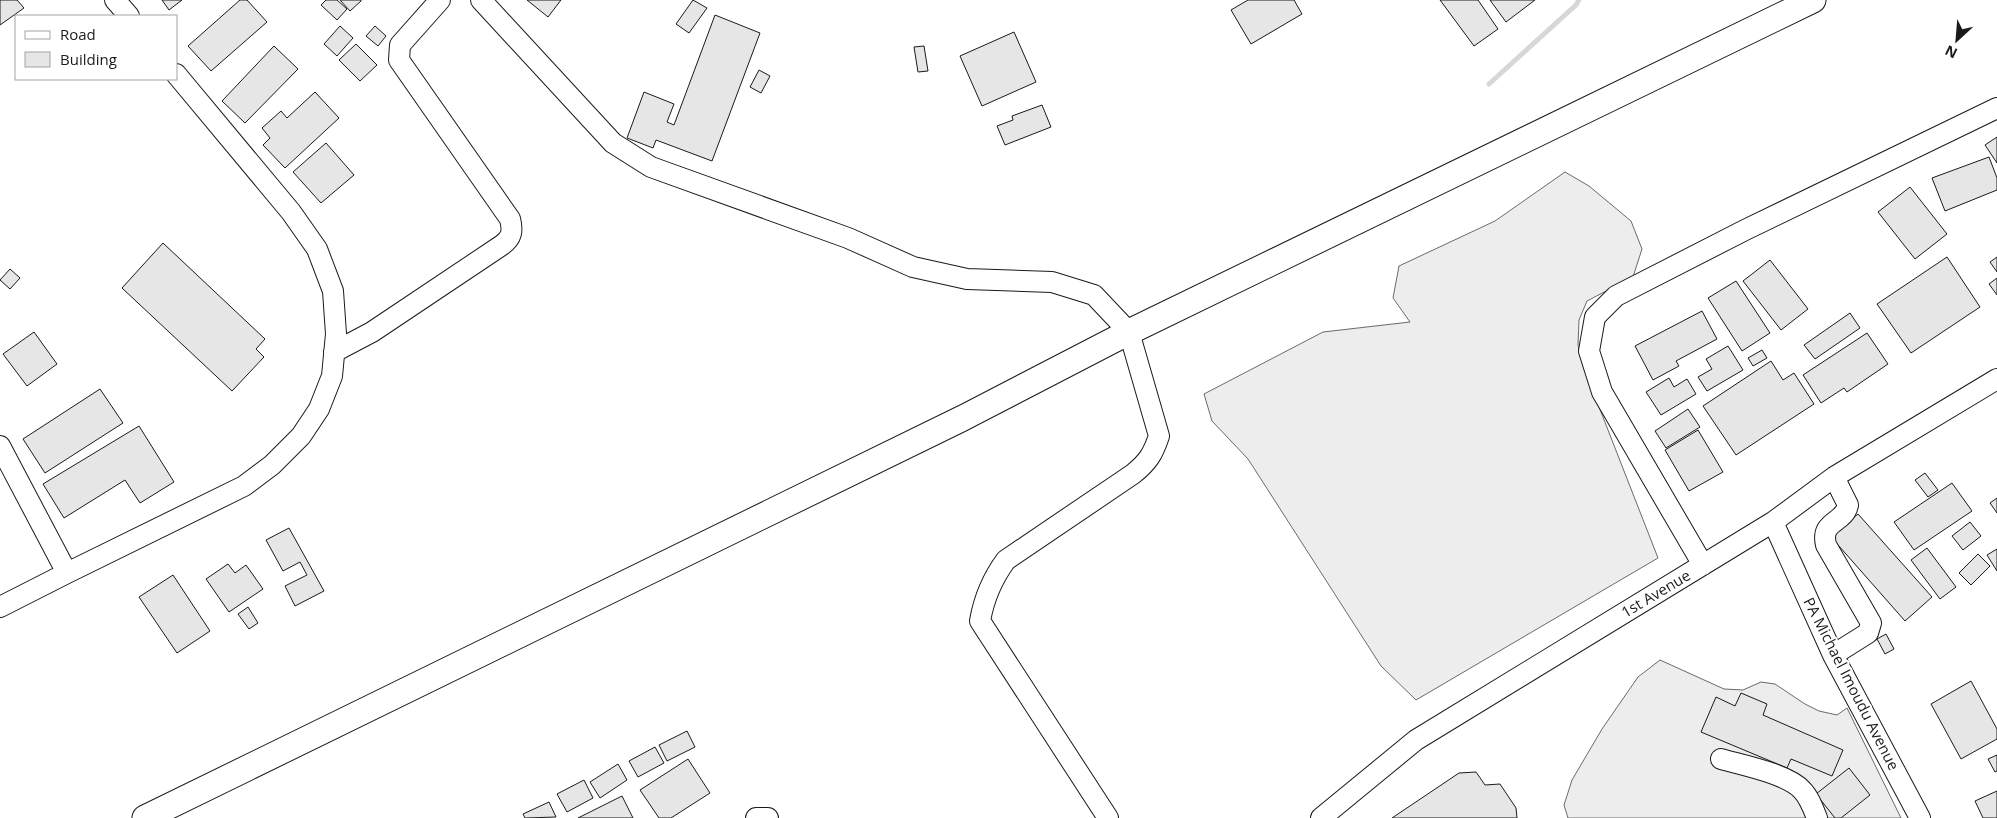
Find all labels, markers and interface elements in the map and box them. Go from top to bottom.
legend [15,15,178,80]
north arrow [1932,15,1982,65]
text: Road [60,24,96,44]
text: N [1942,41,1960,63]
text: Building [60,49,117,69]
street label: 1st Avenue [1617,565,1694,622]
street label: PA Michael Imoudu Avenue [1800,594,1904,773]

